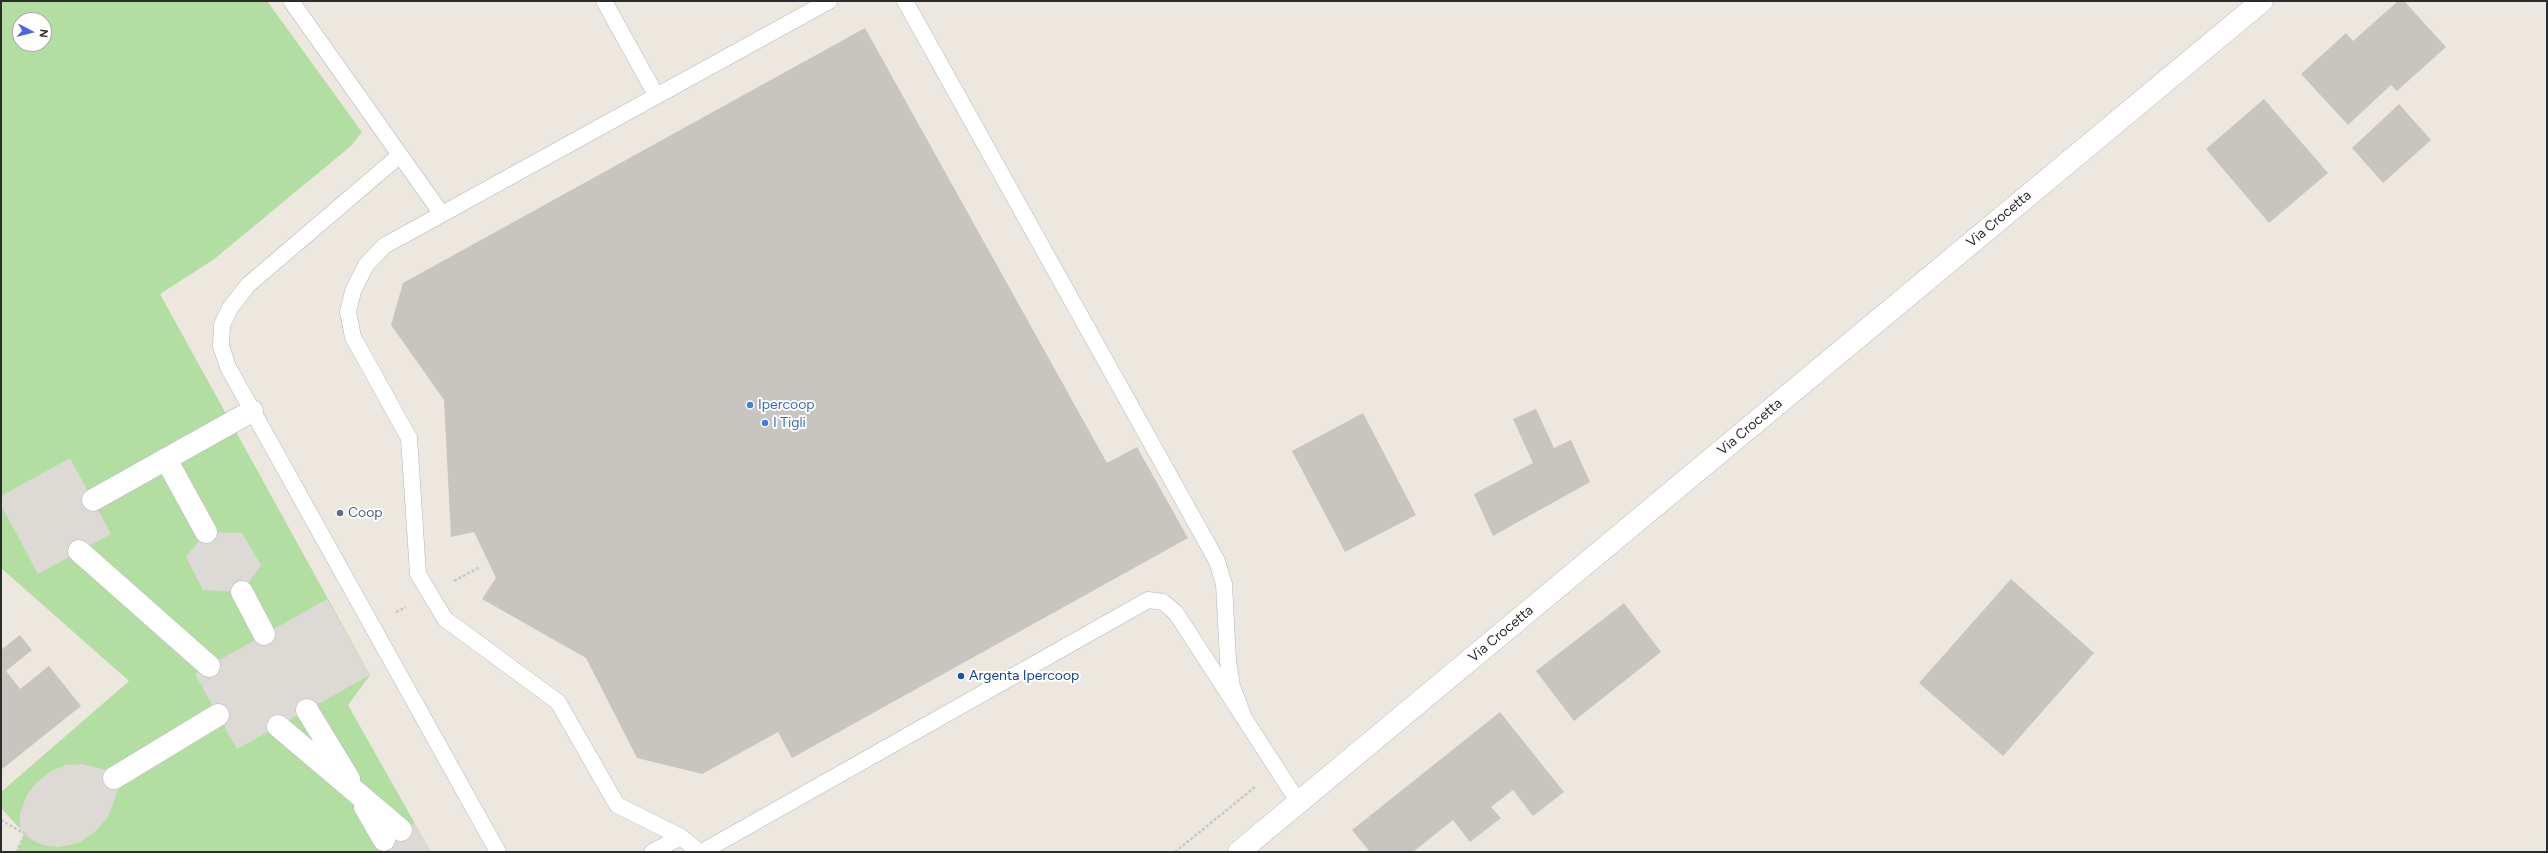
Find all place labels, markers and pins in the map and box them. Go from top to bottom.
place label: Ipercoop [758,397,815,413]
marker: Ipercoop [745,400,755,410]
place label: I Tigli [773,415,806,431]
marker: I Tigli [760,418,770,428]
place label: Coop [348,505,383,521]
marker: Coop [335,508,345,518]
place label: Argenta Ipercoop [969,668,1079,684]
marker: Argenta Ipercoop [956,671,966,681]

